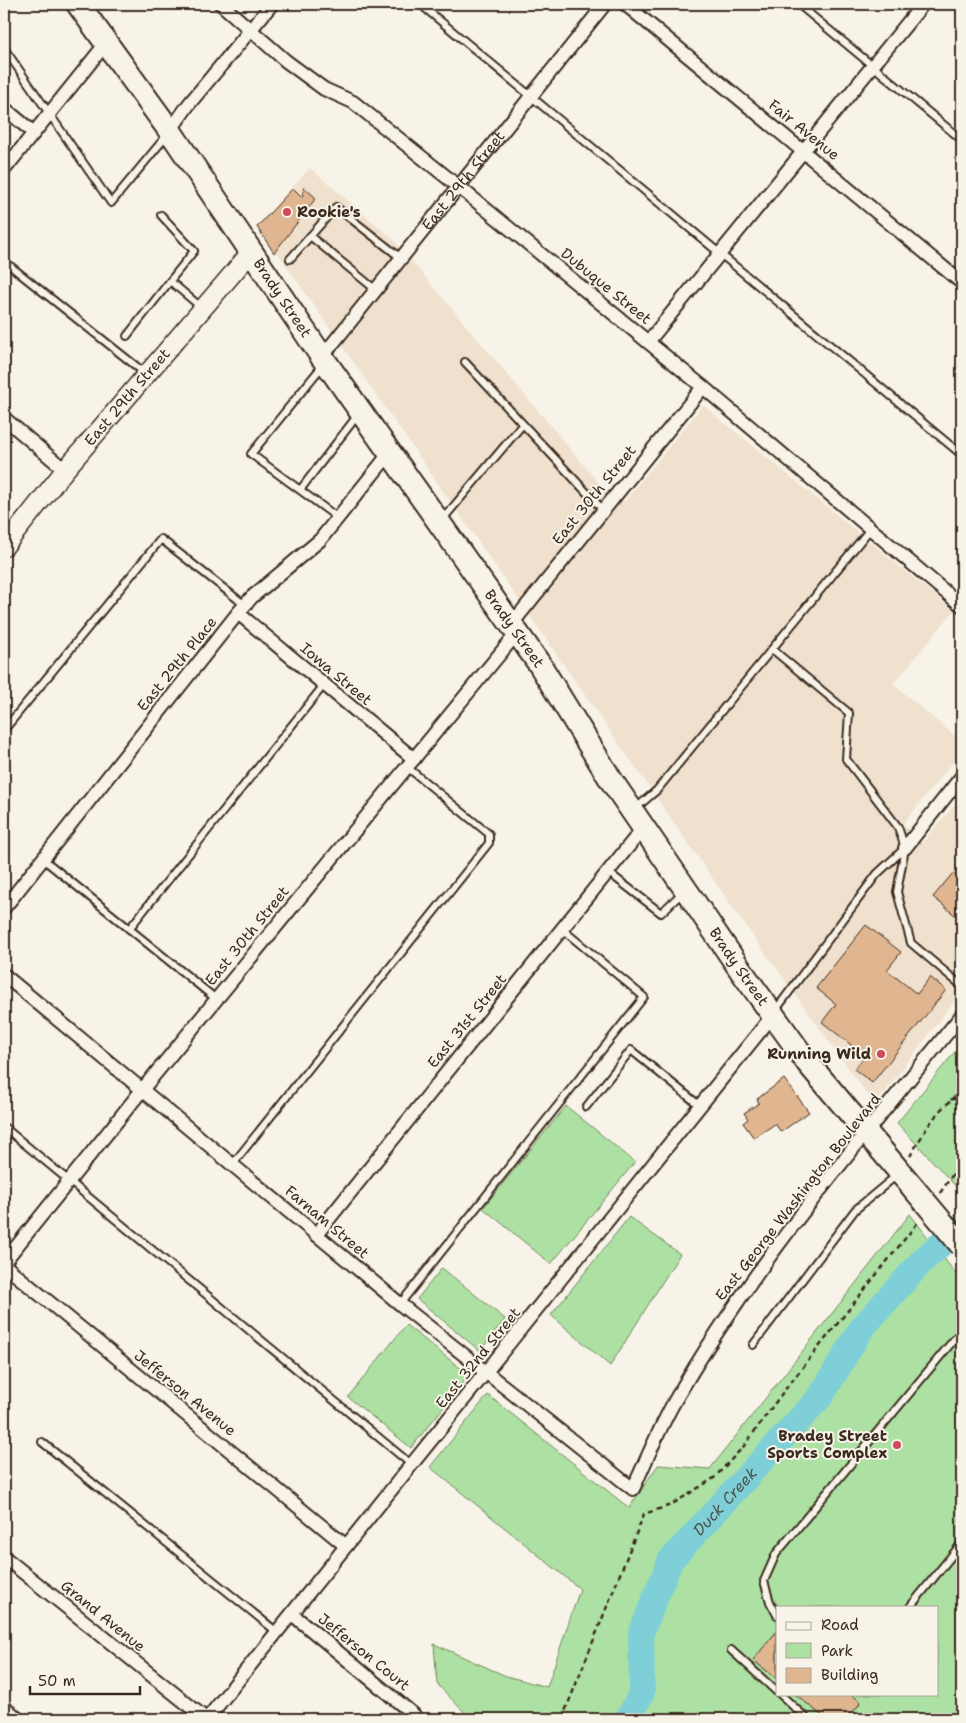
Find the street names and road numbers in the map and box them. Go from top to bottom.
street label: Fair Avenue [764,95,844,165]
street label: East 29th Street [417,127,509,235]
street label: Dubuque Street [557,243,655,329]
street label: Brady Street [248,254,316,341]
street label: East 29th Street [80,344,174,450]
street label: East 30th Street [548,441,640,549]
street label: Brady Street [480,586,549,672]
street label: East 29th Place [133,613,221,715]
street label: Iowa Street [296,638,376,710]
street label: East 30th Street [201,882,293,990]
street label: Brady Street [705,924,773,1010]
street label: East 31st Street [423,970,511,1072]
street label: East George Washington Boulevard [711,1089,886,1305]
street label: Farnam Street [281,1181,373,1263]
street label: East 32nd Street [431,1303,525,1413]
street label: Jefferson Avenue [130,1346,240,1440]
street label: Grand Avenue [57,1576,149,1656]
street label: Jefferson Court [314,1609,414,1695]

